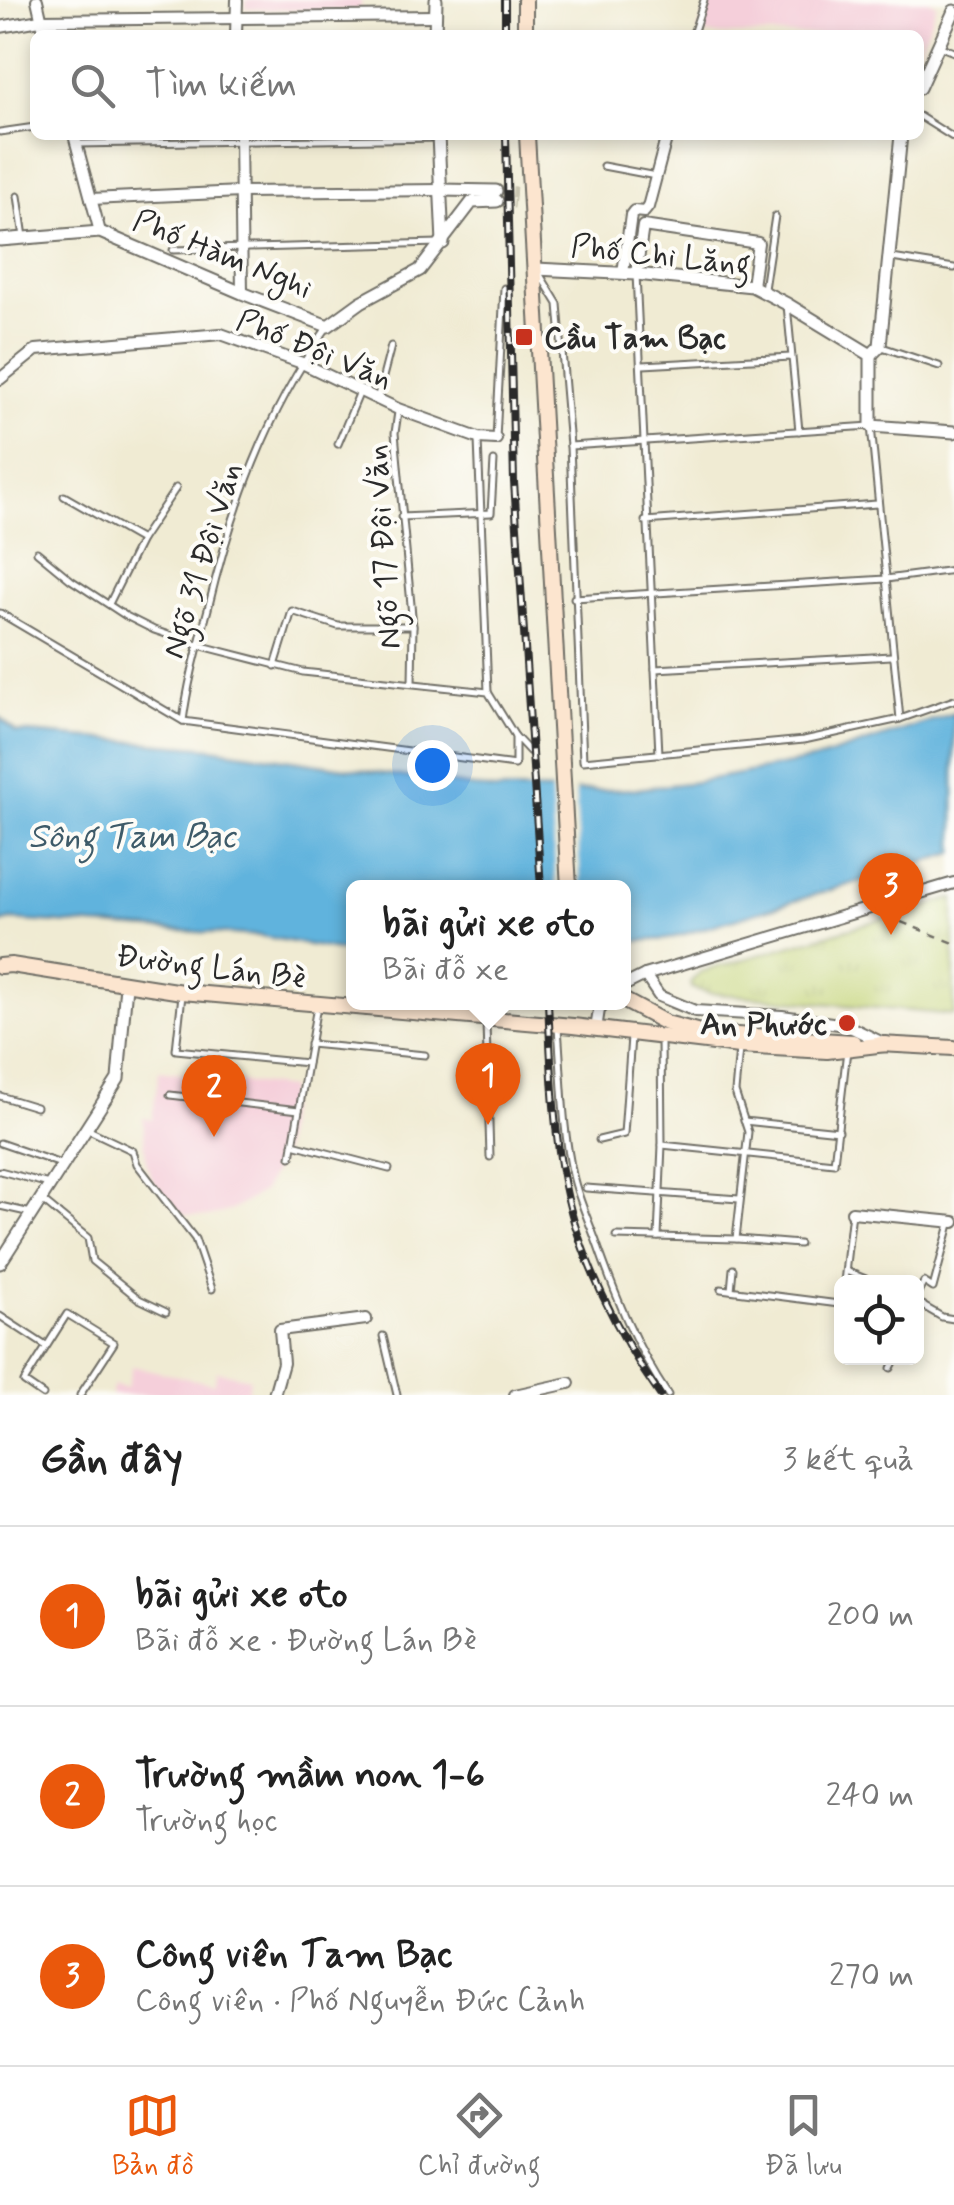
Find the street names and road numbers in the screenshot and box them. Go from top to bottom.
street label: Phố Hàm Nghi [126,200,318,312]
street label: Phố Chi Lăng [568,226,753,289]
street label: Phố Đội Văn [230,300,398,400]
street label: Ngõ 17 Đội Văn [356,443,415,651]
street label: Ngõ 31 Đội Văn [153,457,256,665]
street label: Đường Lán Bè [113,936,308,1003]

